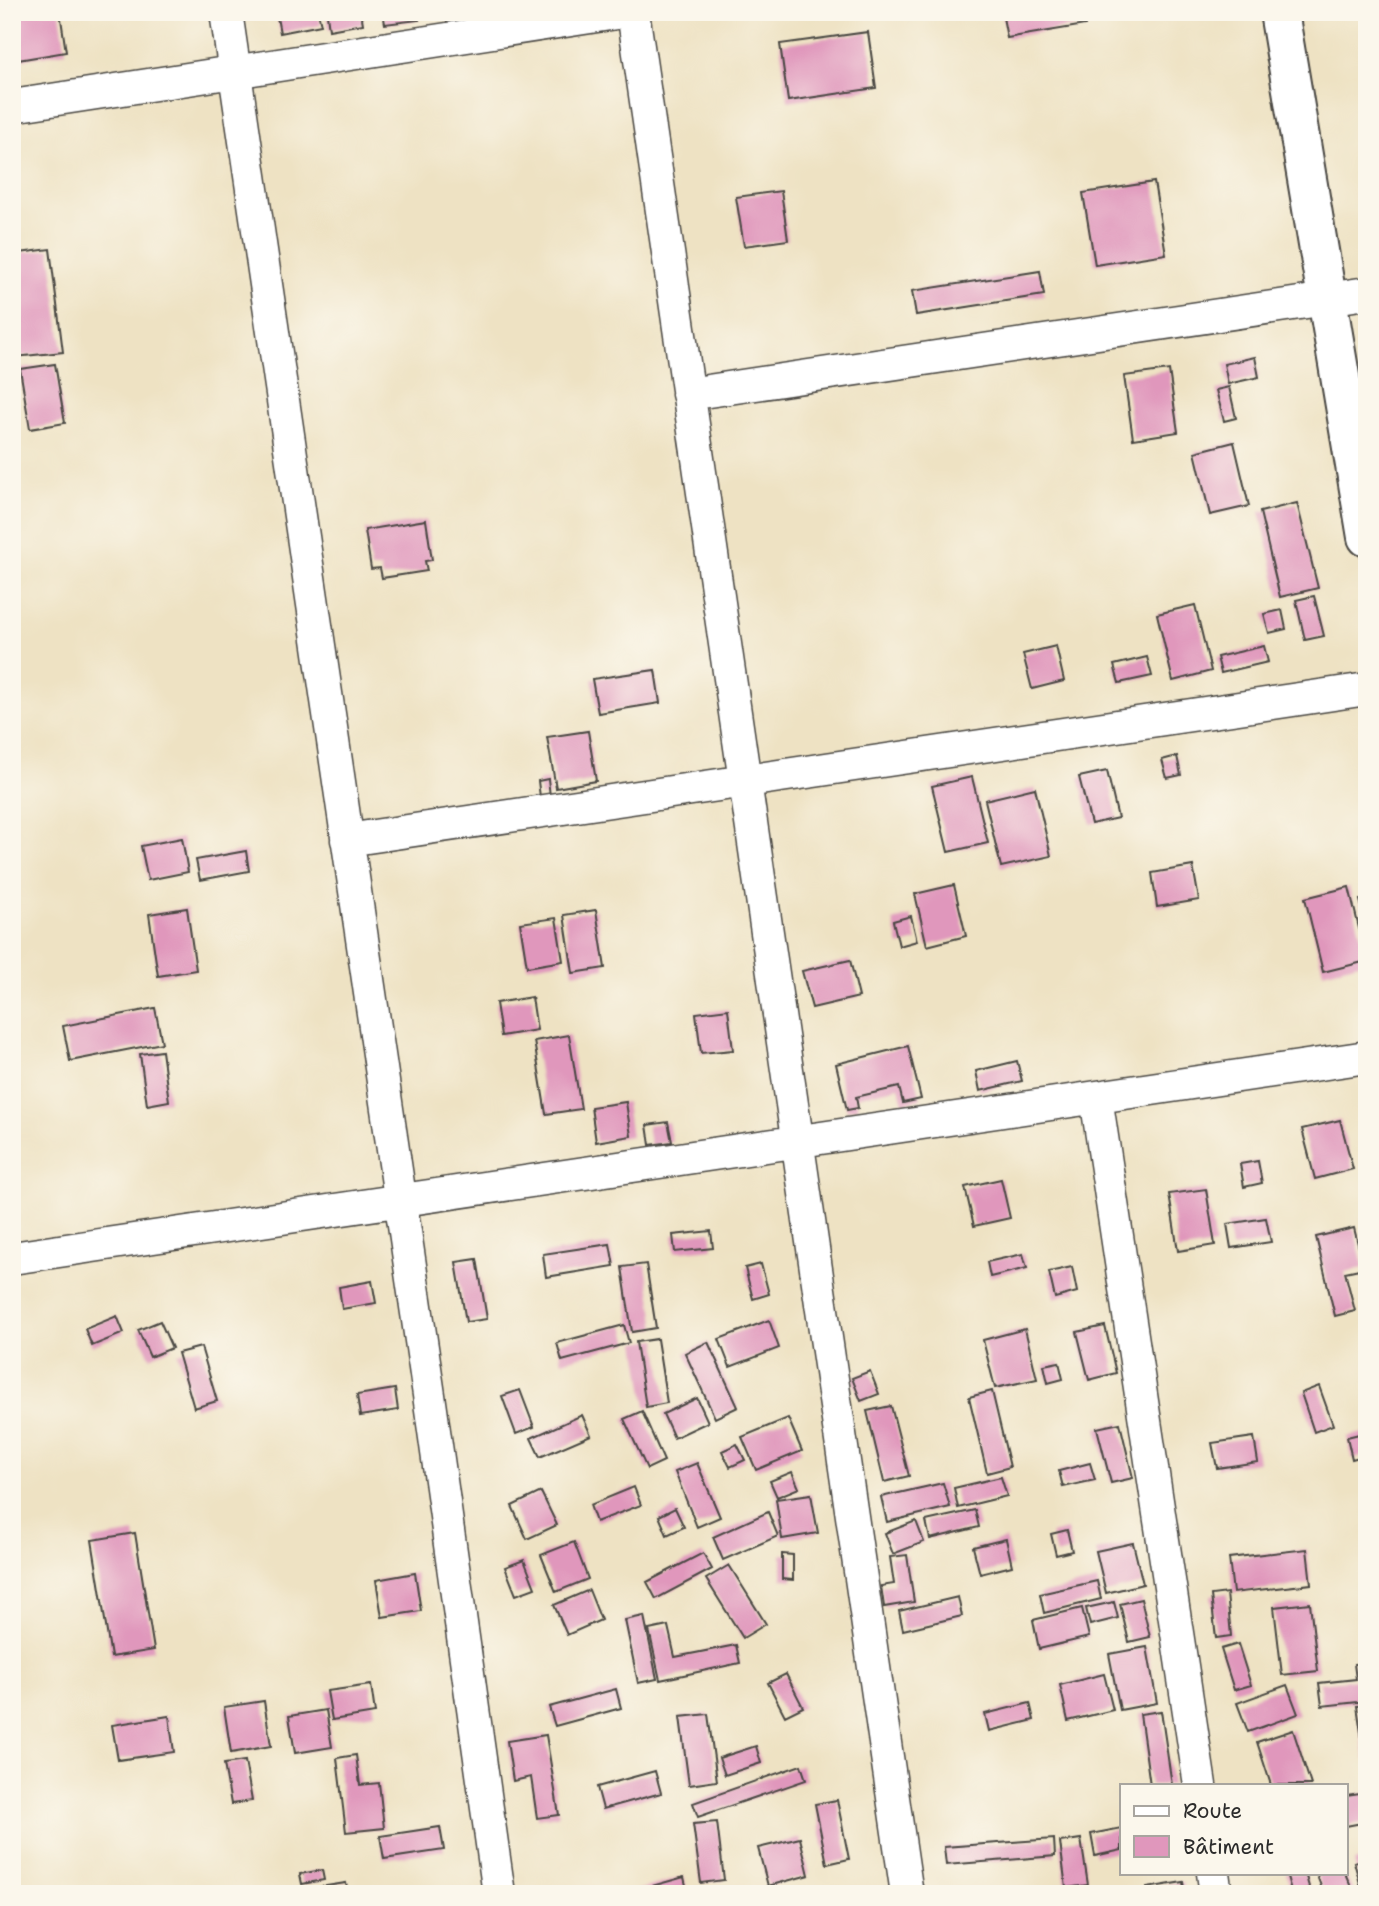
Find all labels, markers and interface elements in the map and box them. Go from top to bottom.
legend [1120,1784,1348,1874]
text: Route [1183,1797,1242,1825]
text: Bâtiment [1183,1833,1274,1861]

